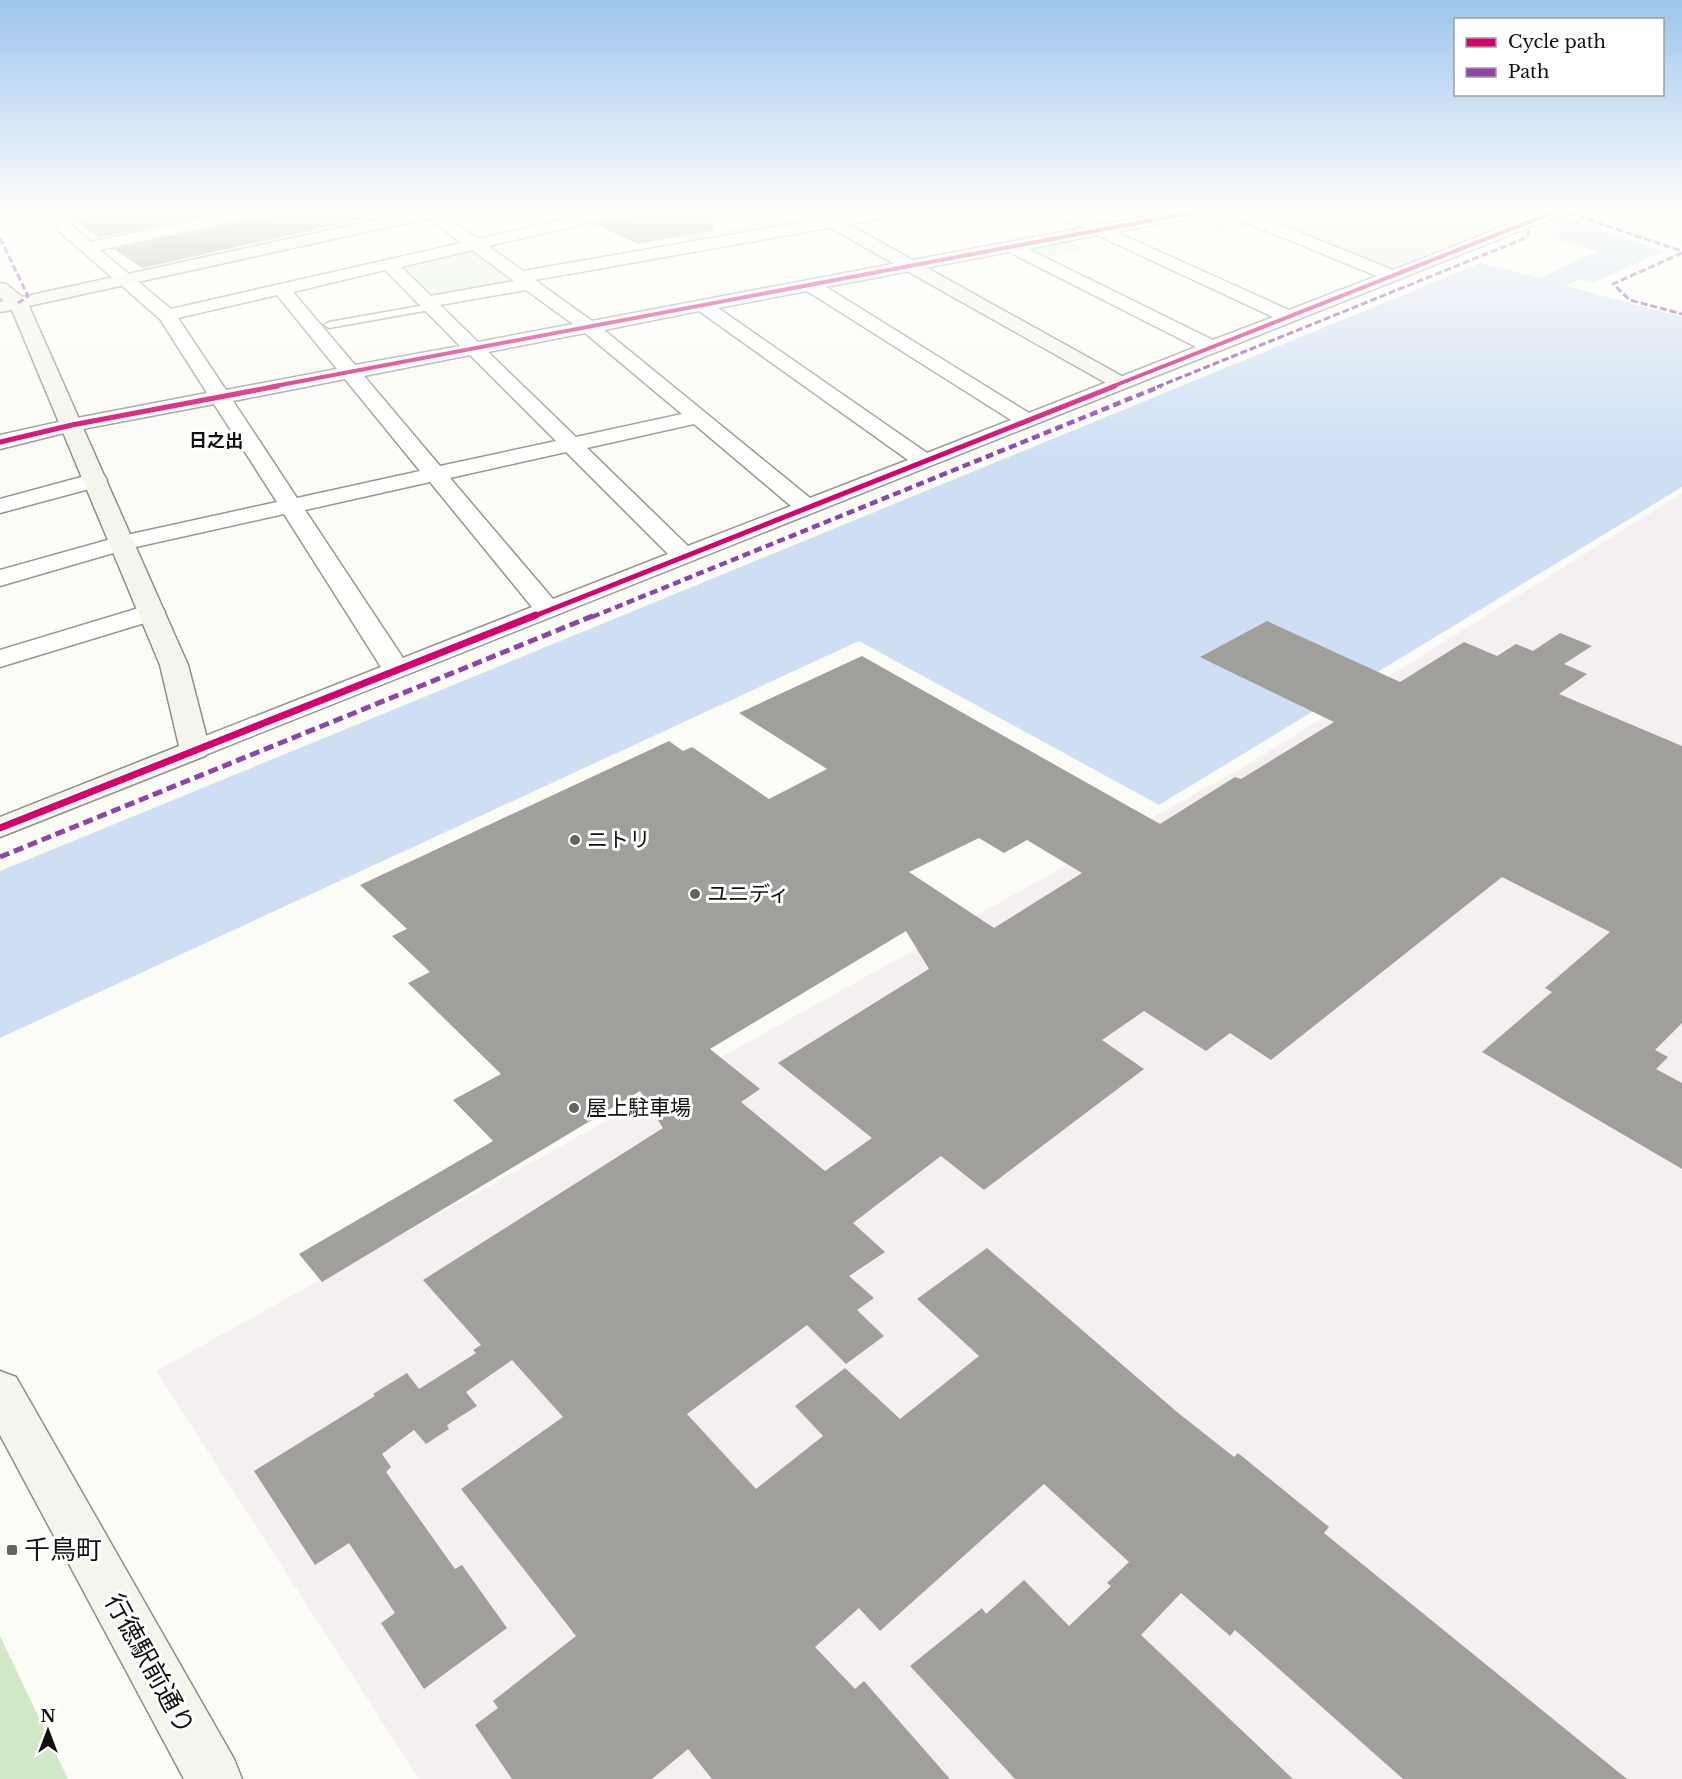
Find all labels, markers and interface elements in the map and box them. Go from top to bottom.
legend [1454,18,1664,96]
text: Cycle path [1508,31,1606,53]
text: Path [1508,61,1549,83]
district label: 日之出 [189,430,243,452]
place label: ニトリ [587,827,650,853]
marker: ニトリ [568,833,582,847]
place label: ユニディ [707,881,790,907]
marker: ユニディ [688,887,702,901]
place label: 屋上駐車場 [586,1095,691,1121]
marker: 屋上駐車場 [567,1101,581,1115]
place label: 千鳥町 [24,1534,102,1566]
marker: 千鳥町 [5,1543,19,1557]
street label: 行徳駅前通り [98,1588,202,1740]
north arrow [18,1701,78,1761]
text: N [40,1706,56,1726]

